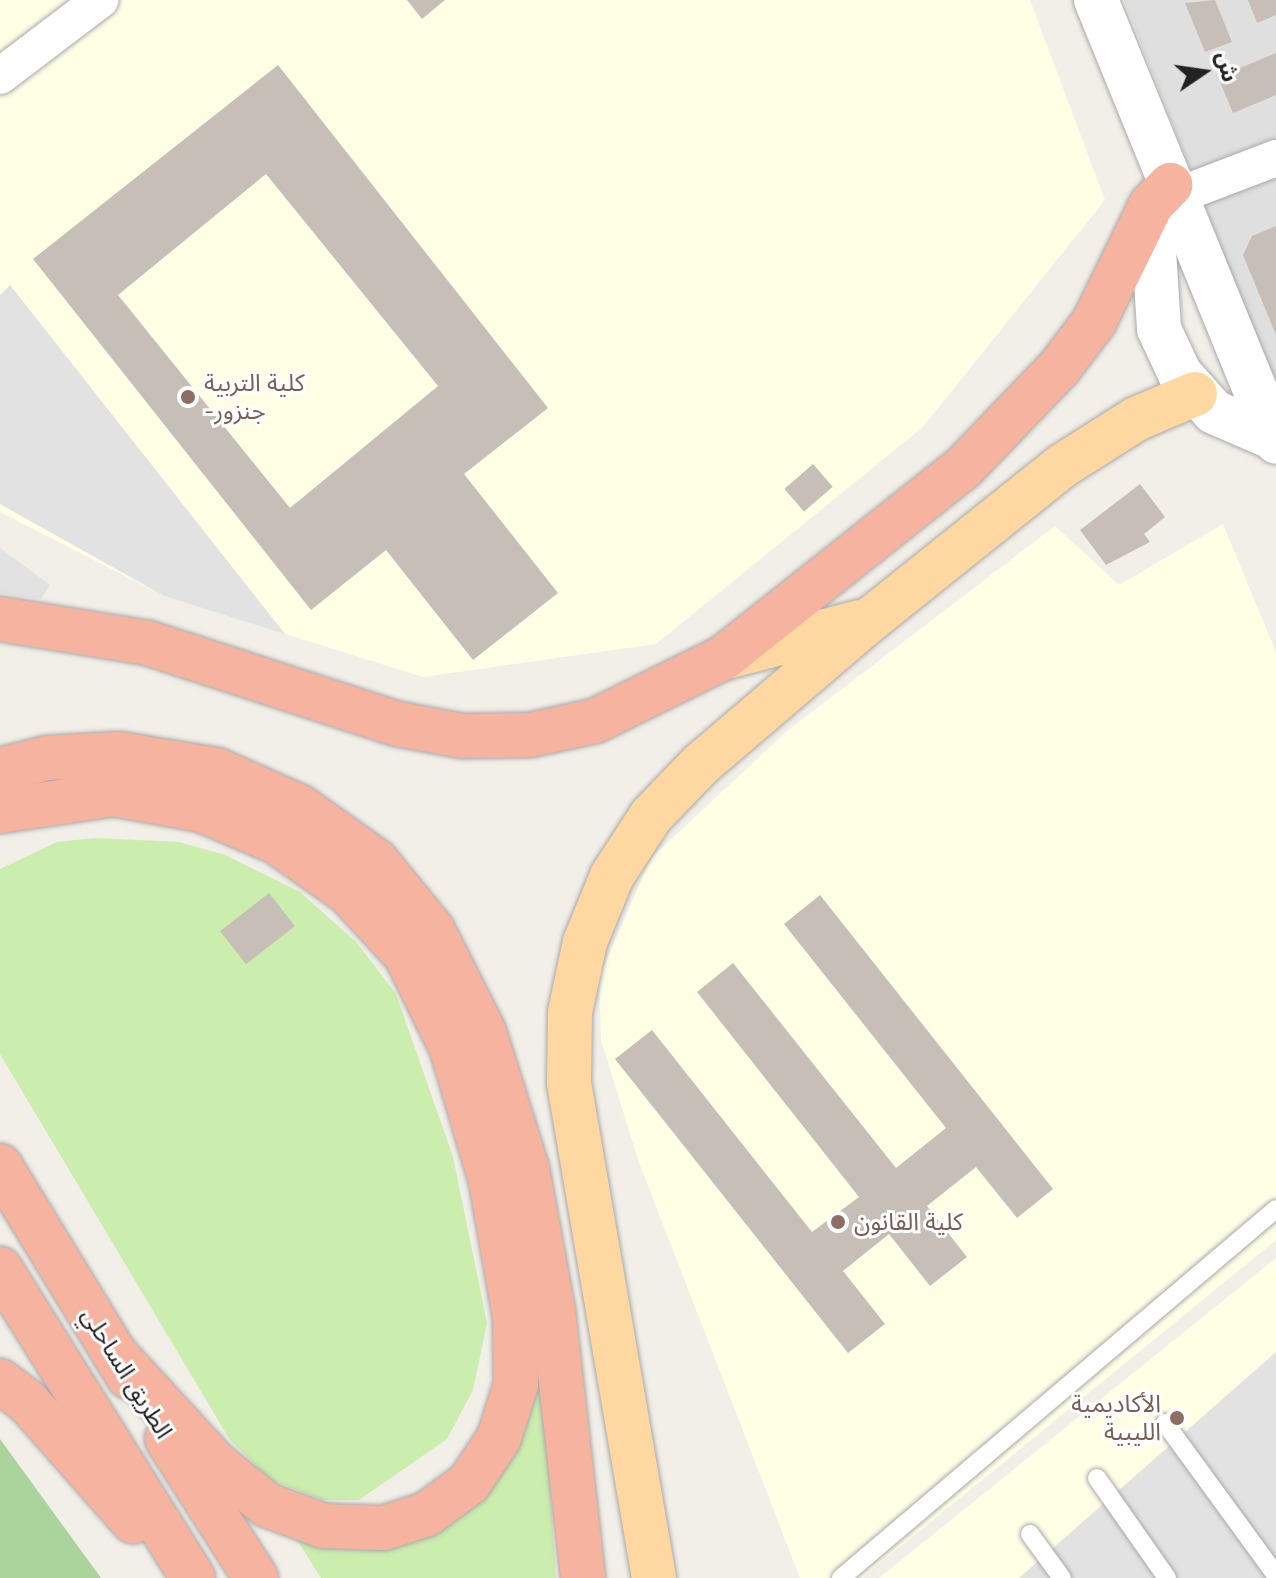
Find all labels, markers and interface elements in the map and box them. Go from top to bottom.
north arrow [1164,32,1244,112]
text: ش [1210,49,1244,84]
place label: كلية التربية -جنزور [204,369,305,425]
marker: كلية التربية -جنزور [179,388,197,406]
place label: كلية القانون [854,1208,963,1236]
marker: كلية القانون [829,1213,847,1231]
street label: الطريق الساحلي [75,1302,179,1444]
place label: الأكاديمية الليبية [1071,1390,1161,1446]
marker: الأكاديمية الليبية [1168,1409,1186,1427]

